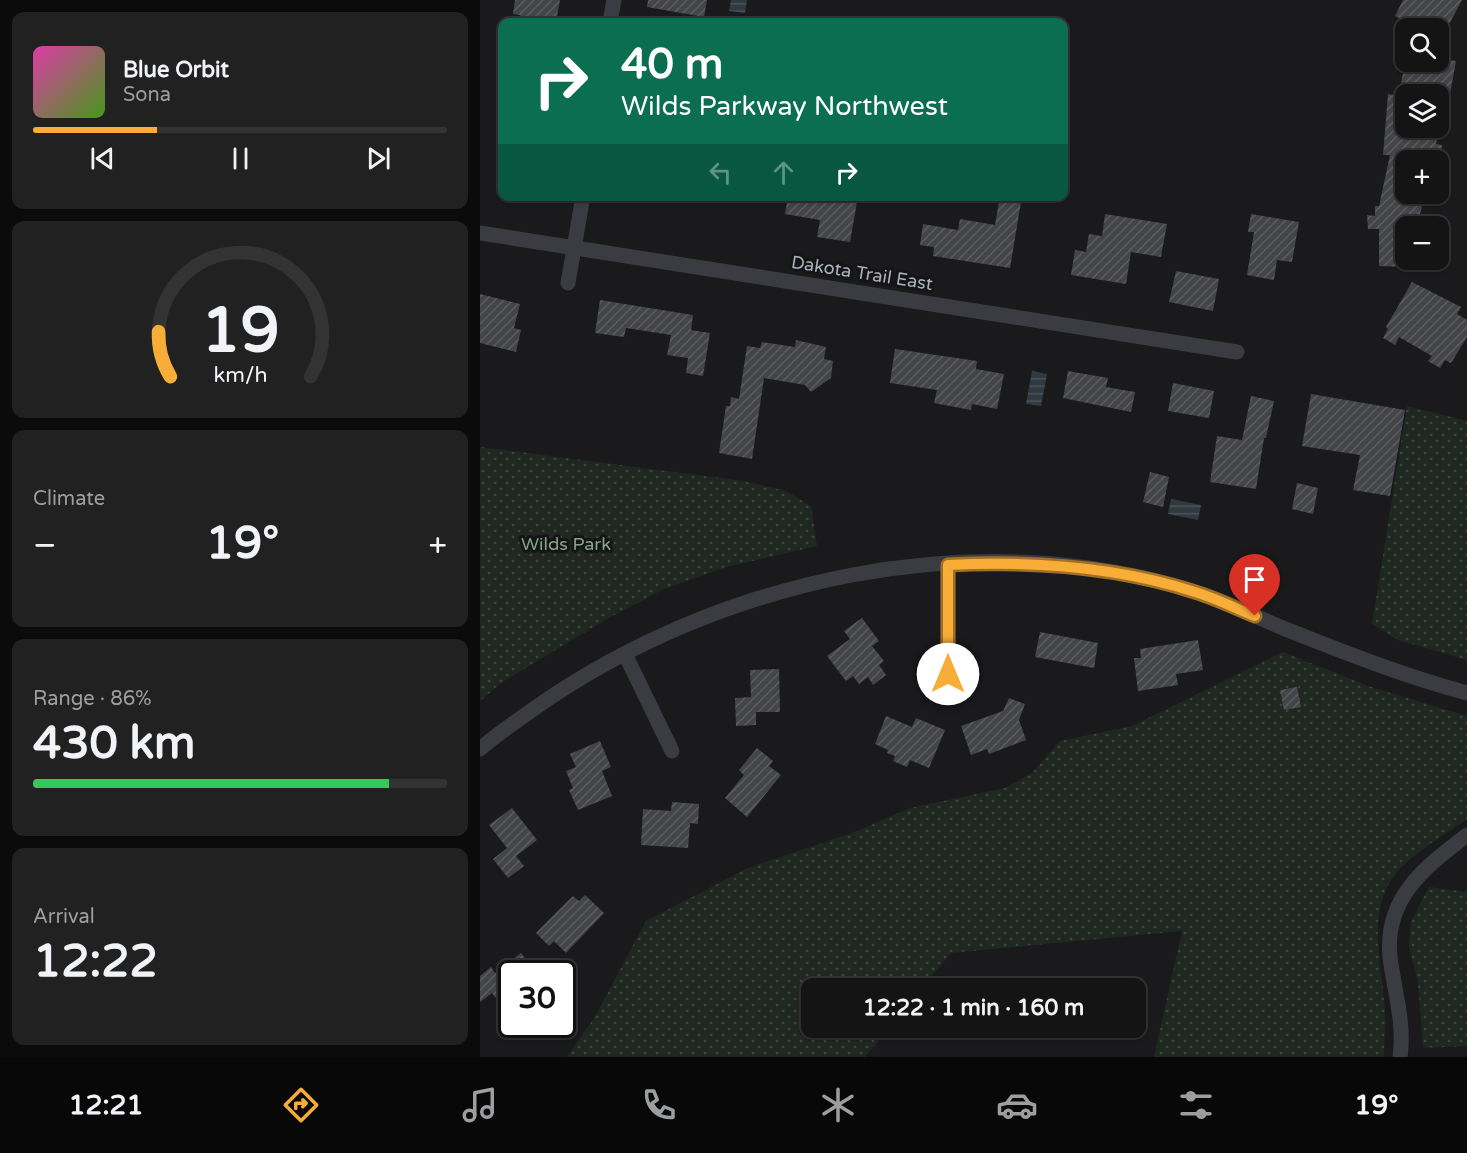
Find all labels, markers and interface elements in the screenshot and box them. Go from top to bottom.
map controls [1395,18,1449,270]
button: search [1395,18,1449,72]
text: 40 m [621,39,723,90]
icon: right [522,42,600,120]
text: Blue Orbit [123,57,229,83]
text: Sona [123,83,171,107]
button: layers [1395,84,1449,138]
text: Wilds Parkway Northwest [621,90,948,123]
icon: previous [86,142,119,175]
icon: pause [224,142,257,175]
icon: next [362,142,395,175]
button: + [1395,150,1449,204]
icon: left [704,156,737,189]
icon: ahead [767,156,800,189]
icon: right [830,156,863,189]
button: − [1395,216,1449,270]
street label: Dakota Trail East [790,251,935,295]
text: 19 [201,294,279,369]
text: km/h [213,362,267,388]
text: Climate [33,487,105,511]
text: 19° [206,517,279,571]
text: − [33,526,57,565]
text: + [428,526,447,565]
park label: Wilds Park [521,533,611,555]
pin [1229,554,1280,616]
icon: arrive [1238,563,1271,596]
position arrow [916,642,980,706]
text: Range · 86% [33,687,152,711]
text: 430 km [33,717,195,771]
text: Arrival [33,905,95,929]
text: 12:22 [33,935,158,989]
speed limit sign: 30 [498,960,576,1038]
text: 12:22 · 1 min · 160 m [863,995,1084,1021]
icon: directions [280,1084,322,1126]
icon: music [459,1084,501,1126]
icon: phone [638,1084,680,1126]
icon: climate [817,1084,859,1126]
icon: car [996,1084,1038,1126]
icon: filters [1175,1084,1217,1126]
text: 12:21 [69,1089,143,1122]
text: 19° [1354,1089,1398,1122]

